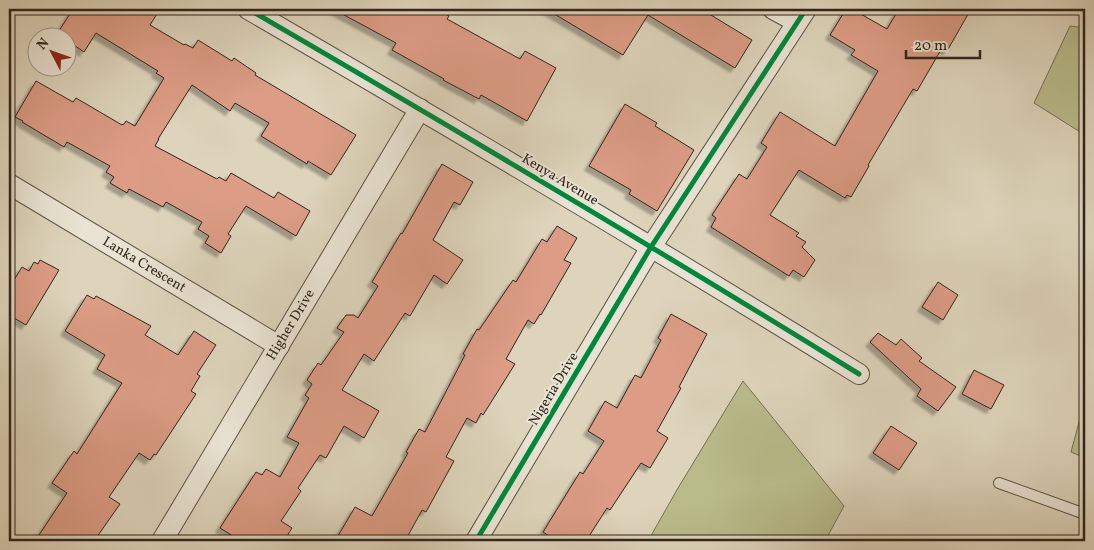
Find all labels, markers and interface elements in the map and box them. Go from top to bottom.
north arrow [28,28,78,78]
scale bar [906,28,980,60]
text: N [33,34,54,55]
text: 20 m [914,36,947,57]
street label: Kenya Avenue [518,150,602,211]
street label: Lanka Crescent [99,233,189,297]
street label: Higher Drive [262,286,320,364]
street label: Nigeria Drive [525,348,584,429]

